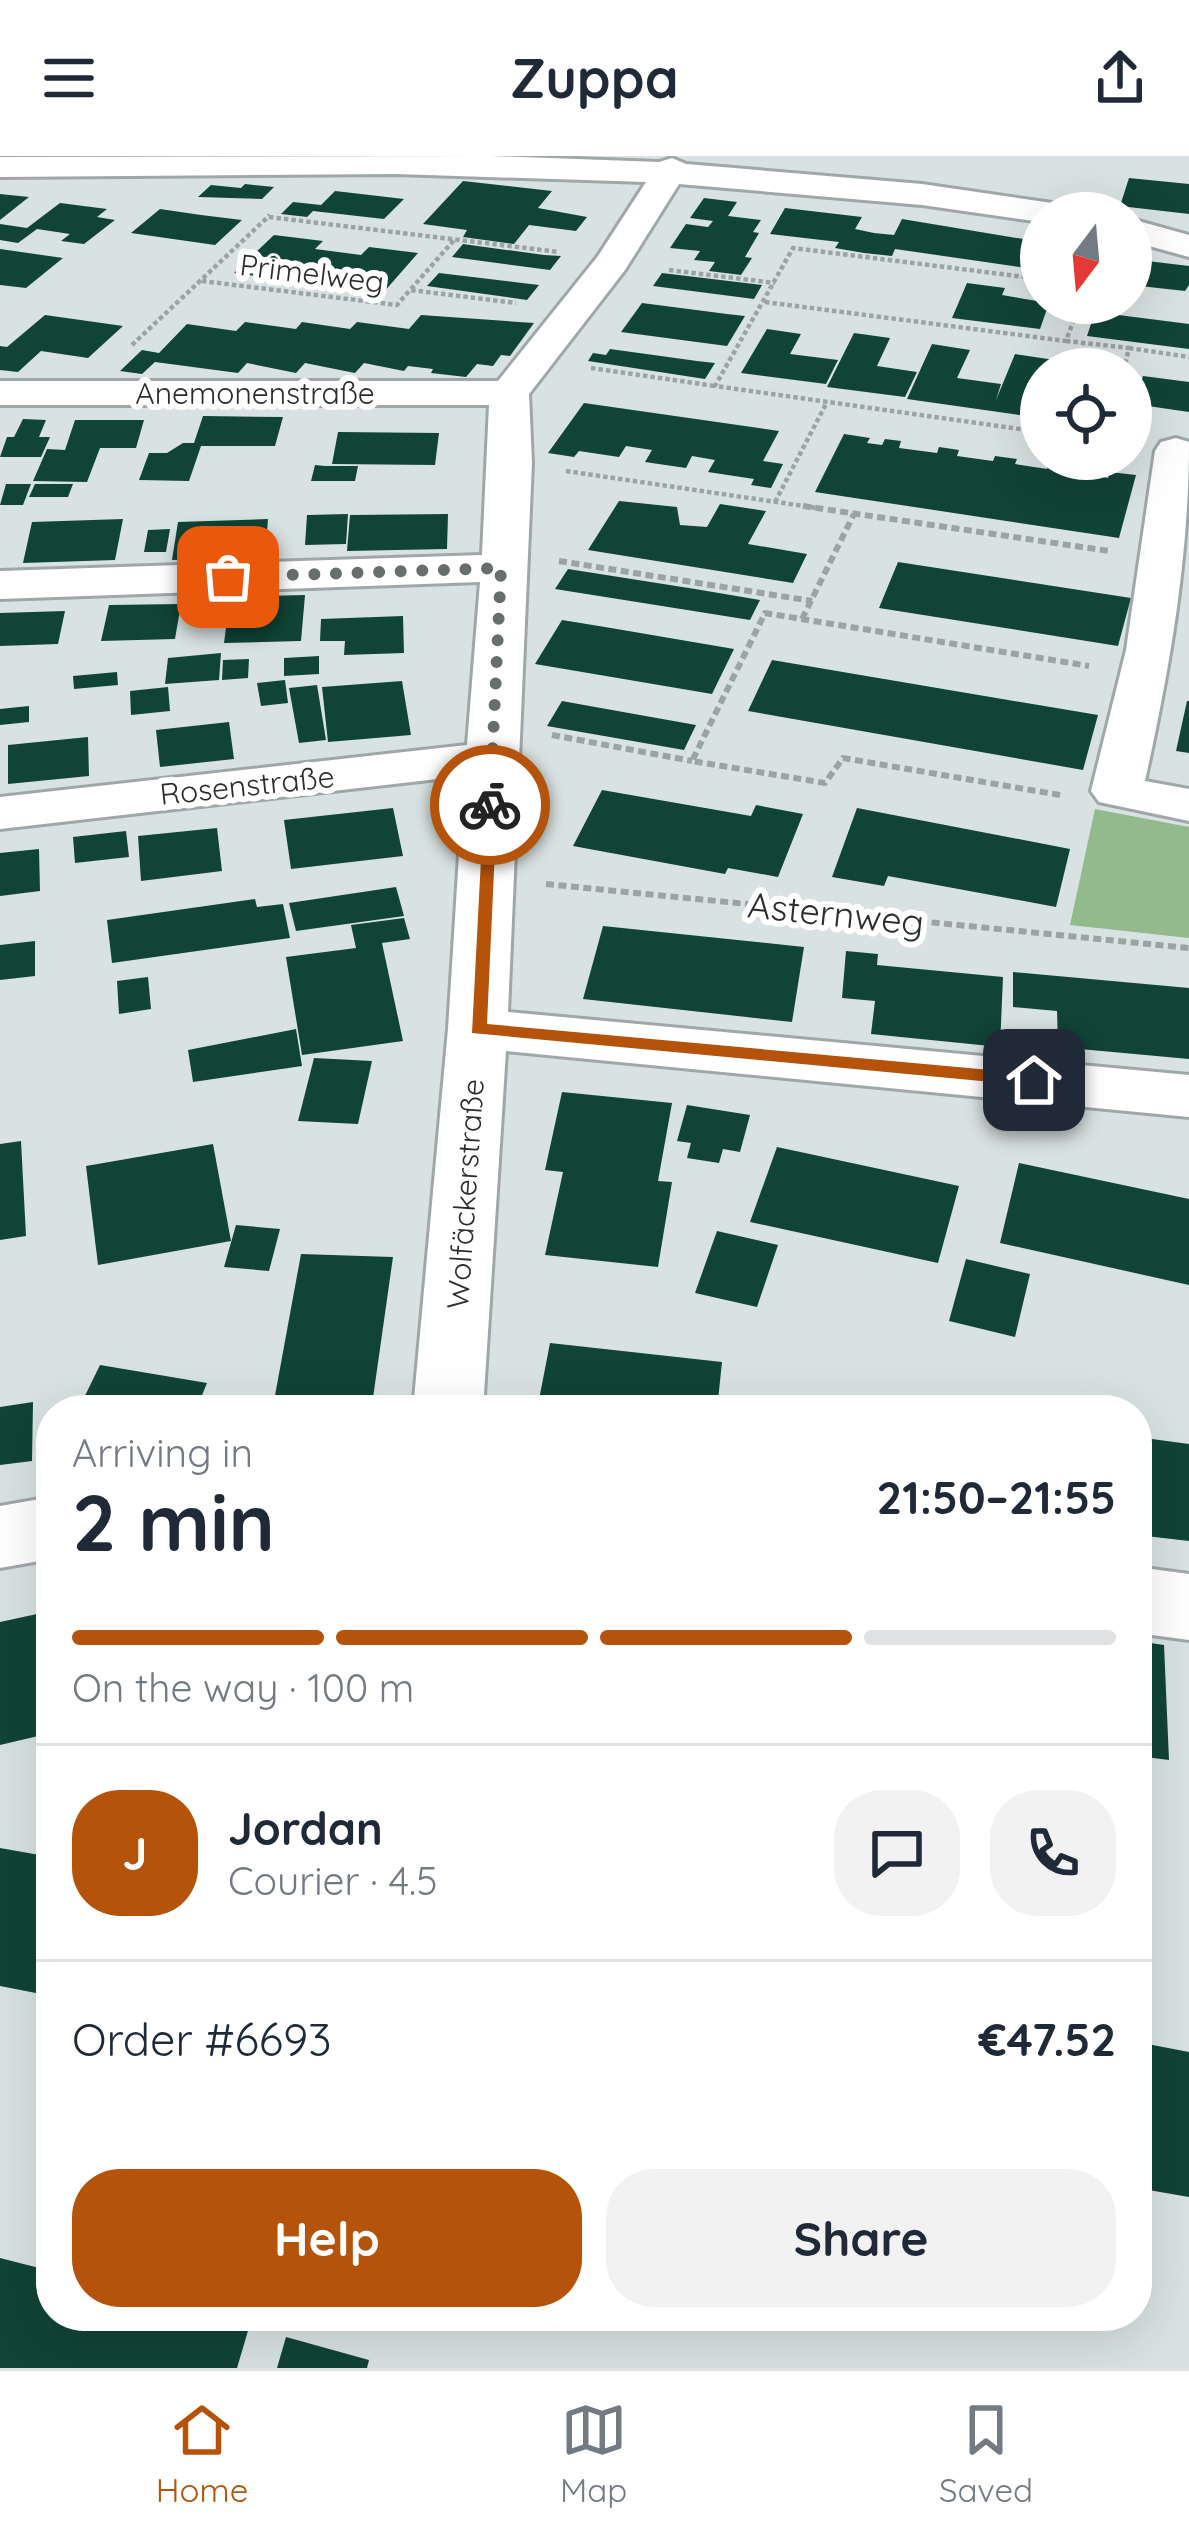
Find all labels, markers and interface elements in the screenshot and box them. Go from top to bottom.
text: Zuppa [510,44,679,112]
icon: menu [36,45,102,111]
icon: share [1087,45,1153,111]
north arrow [1020,192,1152,324]
map controls [1020,192,1152,480]
street label: Primelweg [238,245,386,301]
button: locate [1020,348,1152,480]
street label: Anemonenstraße [135,374,375,412]
pin [177,526,279,628]
icon: bag [195,544,261,610]
courier [430,745,550,865]
street label: Rosenstraße [158,757,336,813]
icon: bike [457,772,523,838]
street label: Asternweg [746,881,926,945]
pin [983,1029,1085,1131]
icon: home [1001,1047,1067,1113]
street label: Wolfäckerstraße [438,1078,492,1310]
text: Arriving in [72,1428,253,1477]
text: 21:50–21:55 [877,1469,1116,1525]
text: 2 min [72,1473,275,1571]
text: On the way · 100 m [72,1663,414,1712]
button: chat [834,1790,960,1916]
button: phone [990,1790,1116,1916]
text: Jordan [228,1800,383,1856]
text: J [123,1825,147,1881]
text: Courier · 4.5 [228,1856,437,1905]
text: Order #6693 [72,2011,332,2067]
text: €47.52 [978,2011,1116,2067]
button: Help [72,2169,582,2307]
button: Share [606,2169,1116,2307]
tab: Home [156,2397,248,2510]
tab: Map [560,2397,627,2510]
tab: Saved [939,2397,1033,2510]

